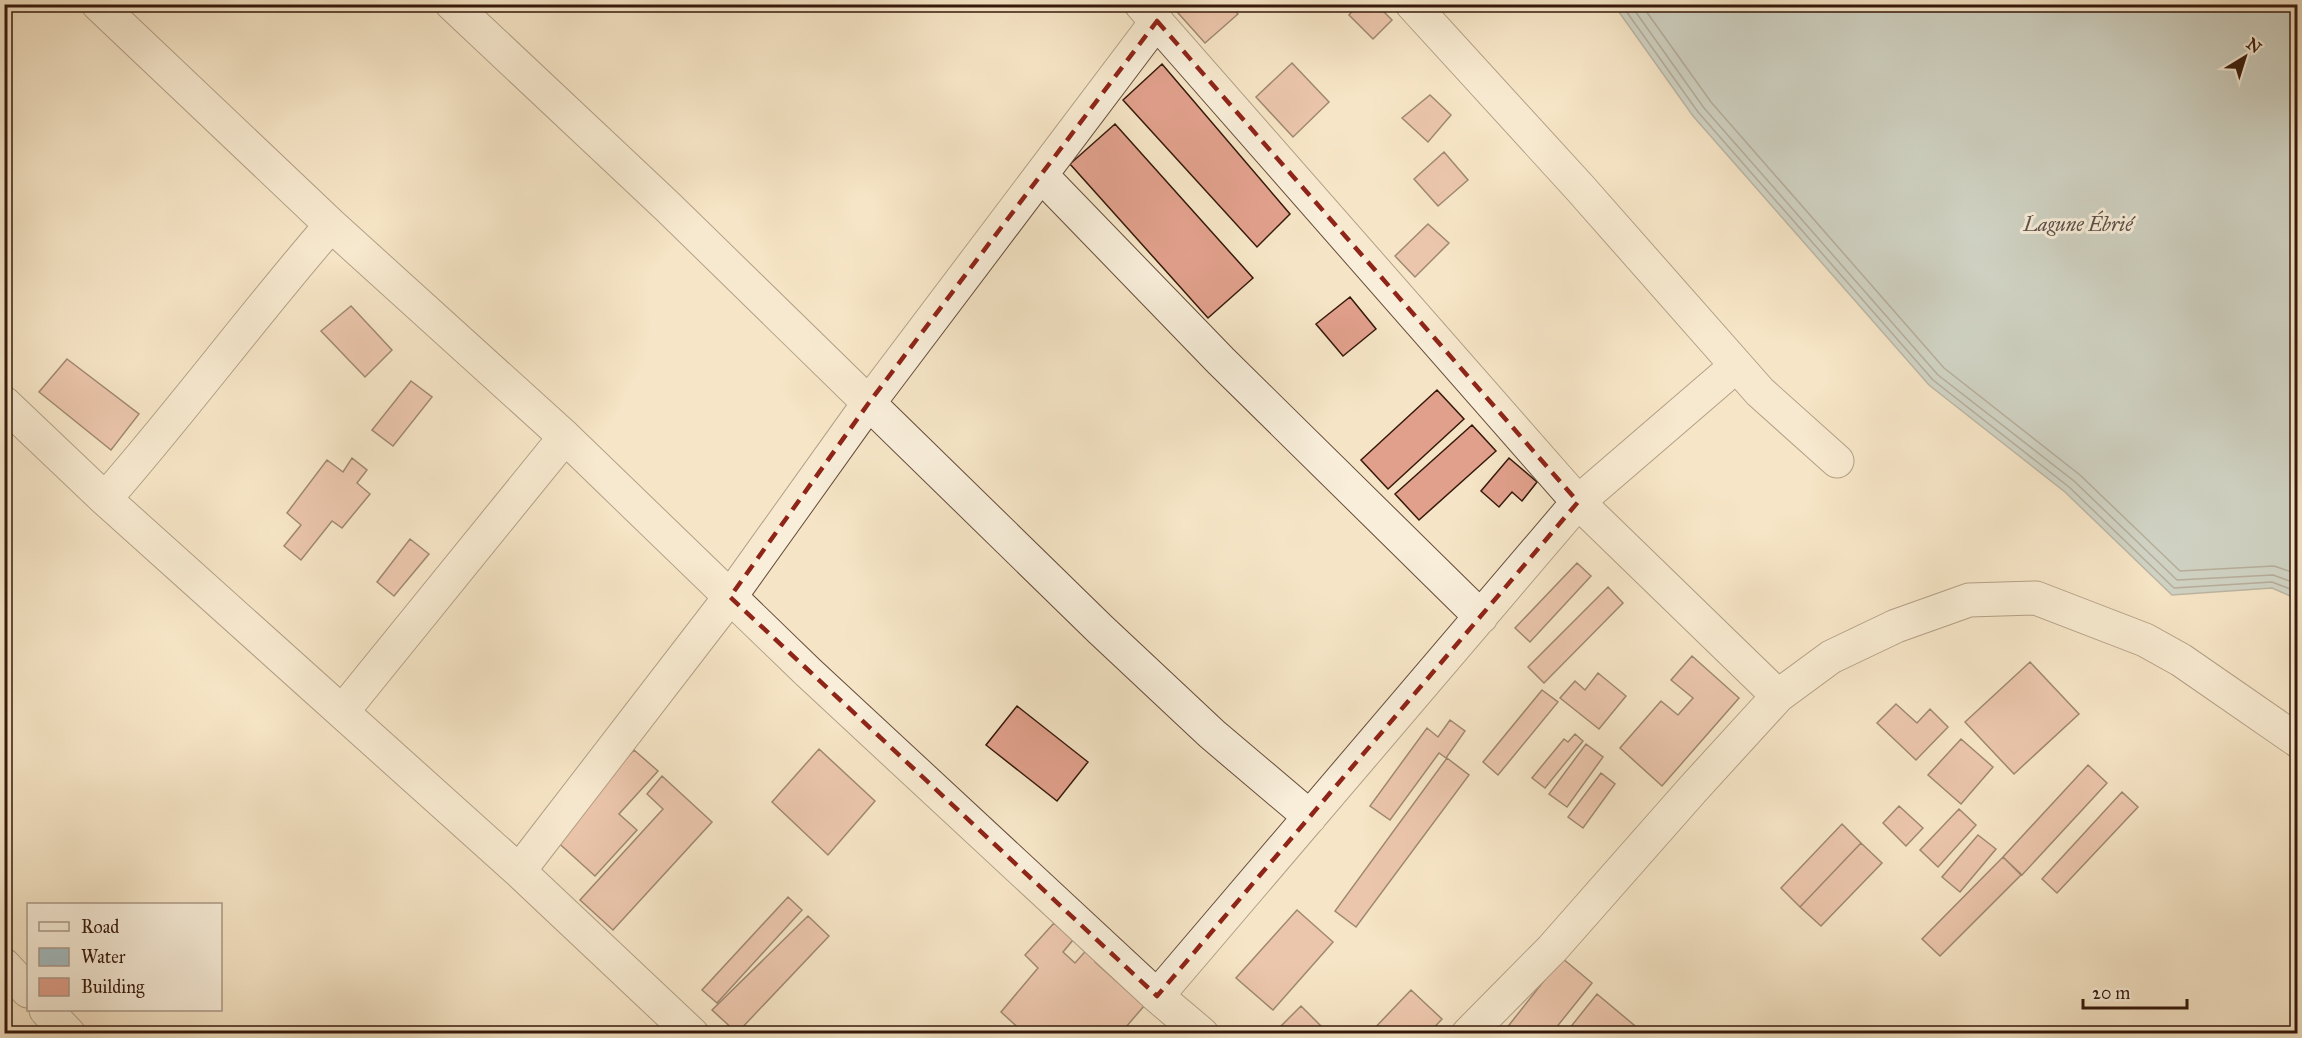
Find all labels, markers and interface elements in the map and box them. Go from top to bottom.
north arrow [2215,27,2275,87]
text: N [2243,34,2265,57]
water label: Lagune Ébrié [2022,210,2136,236]
legend [27,903,222,1011]
text: Road [81,916,119,938]
text: Water [81,946,126,968]
scale bar [2083,972,2186,1010]
text: Building [81,976,145,999]
text: 20 m [2092,982,2130,1004]

